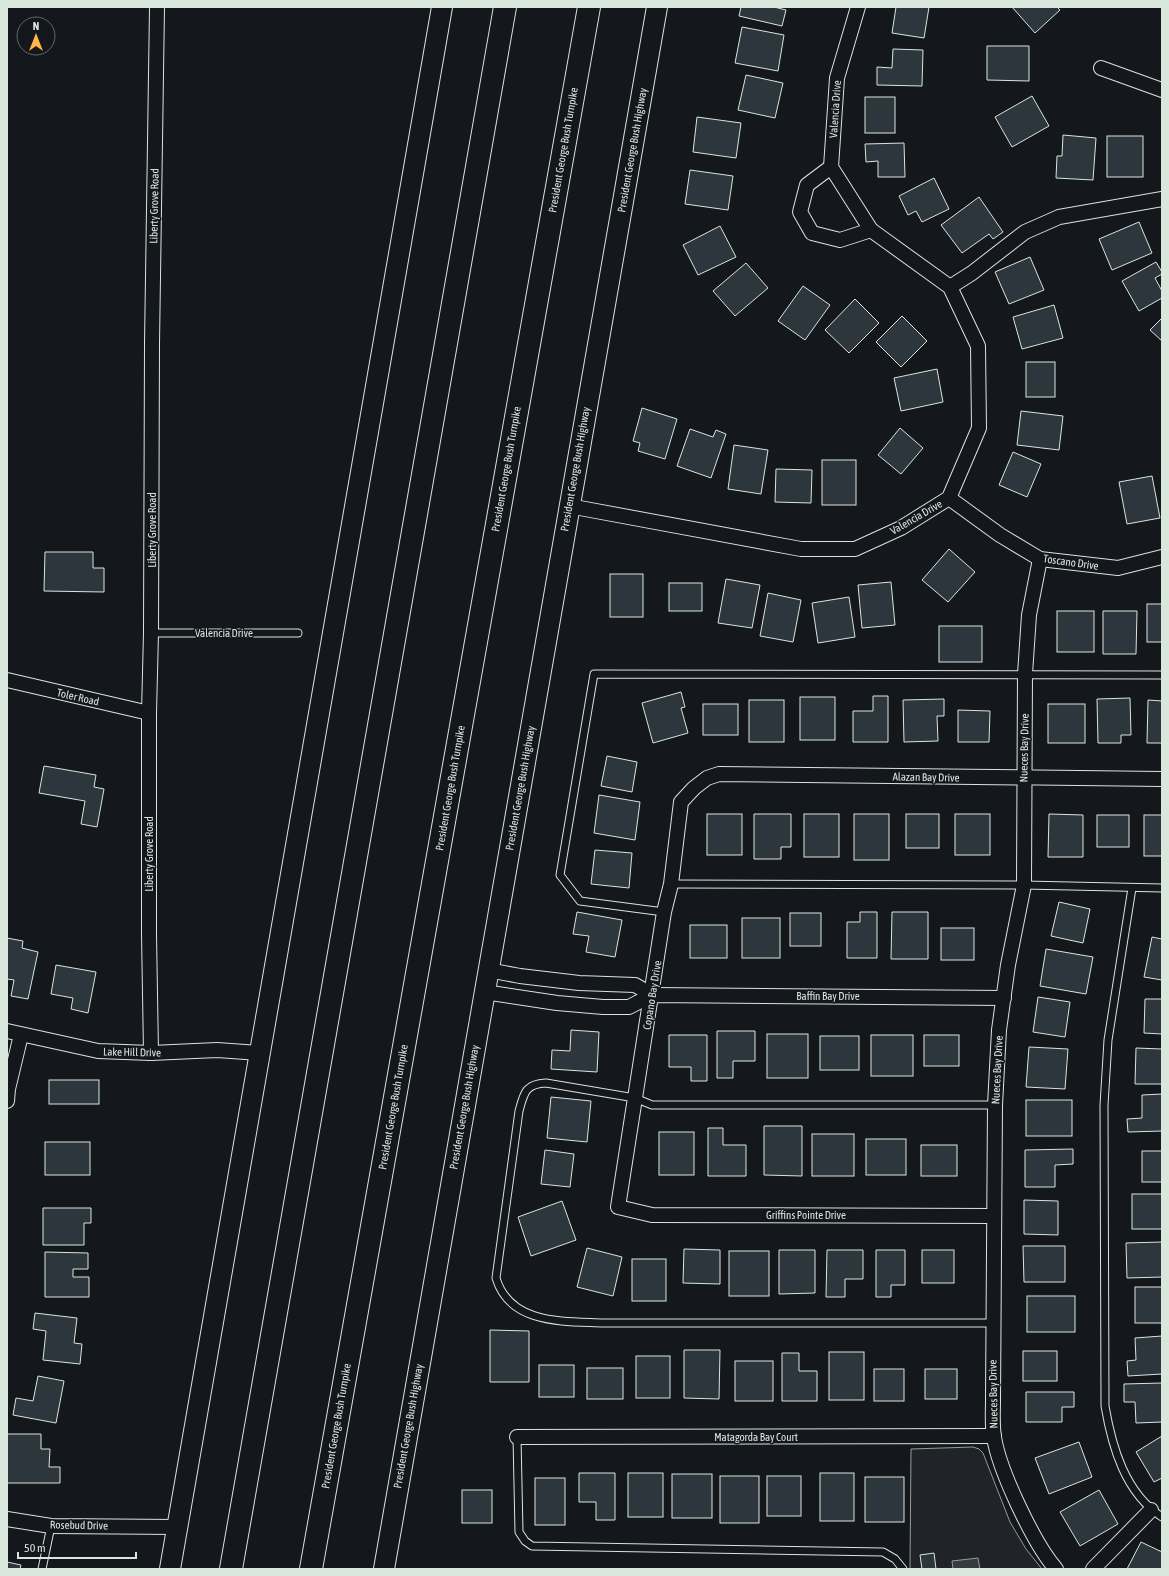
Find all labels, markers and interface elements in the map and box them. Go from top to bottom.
north arrow [16,16,56,56]
text: N [33,20,39,32]
street label: Valencia Drive [827,80,843,138]
street label: President George Bush Turnpike [546,86,580,214]
street label: President George Bush Highway [615,86,649,213]
street label: Liberty Grove Road [147,168,161,244]
street label: President George Bush Turnpike [489,405,523,533]
street label: President George Bush Highway [558,405,592,532]
street label: Liberty Grove Road [146,492,158,568]
street label: Valencia Drive [888,497,944,537]
street label: Toscano Drive [1043,552,1099,572]
street label: Valencia Drive [195,627,253,639]
street label: Toler Road [56,686,100,708]
street label: Nueces Bay Drive [1017,713,1031,783]
street label: President George Bush Turnpike [433,724,467,852]
street label: President George Bush Highway [503,724,537,851]
street label: Alazan Bay Drive [892,770,960,784]
street label: Liberty Grove Road [143,816,155,892]
street label: Copano Bay Drive [641,959,663,1031]
street label: Baffin Bay Drive [796,990,860,1002]
street label: Nueces Bay Drive [989,1035,1005,1105]
street label: President George Bush Turnpike [376,1043,410,1171]
street label: President George Bush Highway [447,1043,481,1170]
street label: Lake Hill Drive [103,1045,161,1059]
street label: Griffins Pointe Drive [766,1209,846,1221]
street label: Nueces Bay Drive [986,1359,1000,1429]
street label: President George Bush Turnpike [319,1362,353,1490]
street label: President George Bush Highway [391,1362,425,1489]
street label: Matagorda Bay Court [714,1431,798,1443]
street label: Rosebud Drive [50,1518,108,1532]
scale bar [18,1534,136,1560]
text: 50 m [24,1541,46,1555]

